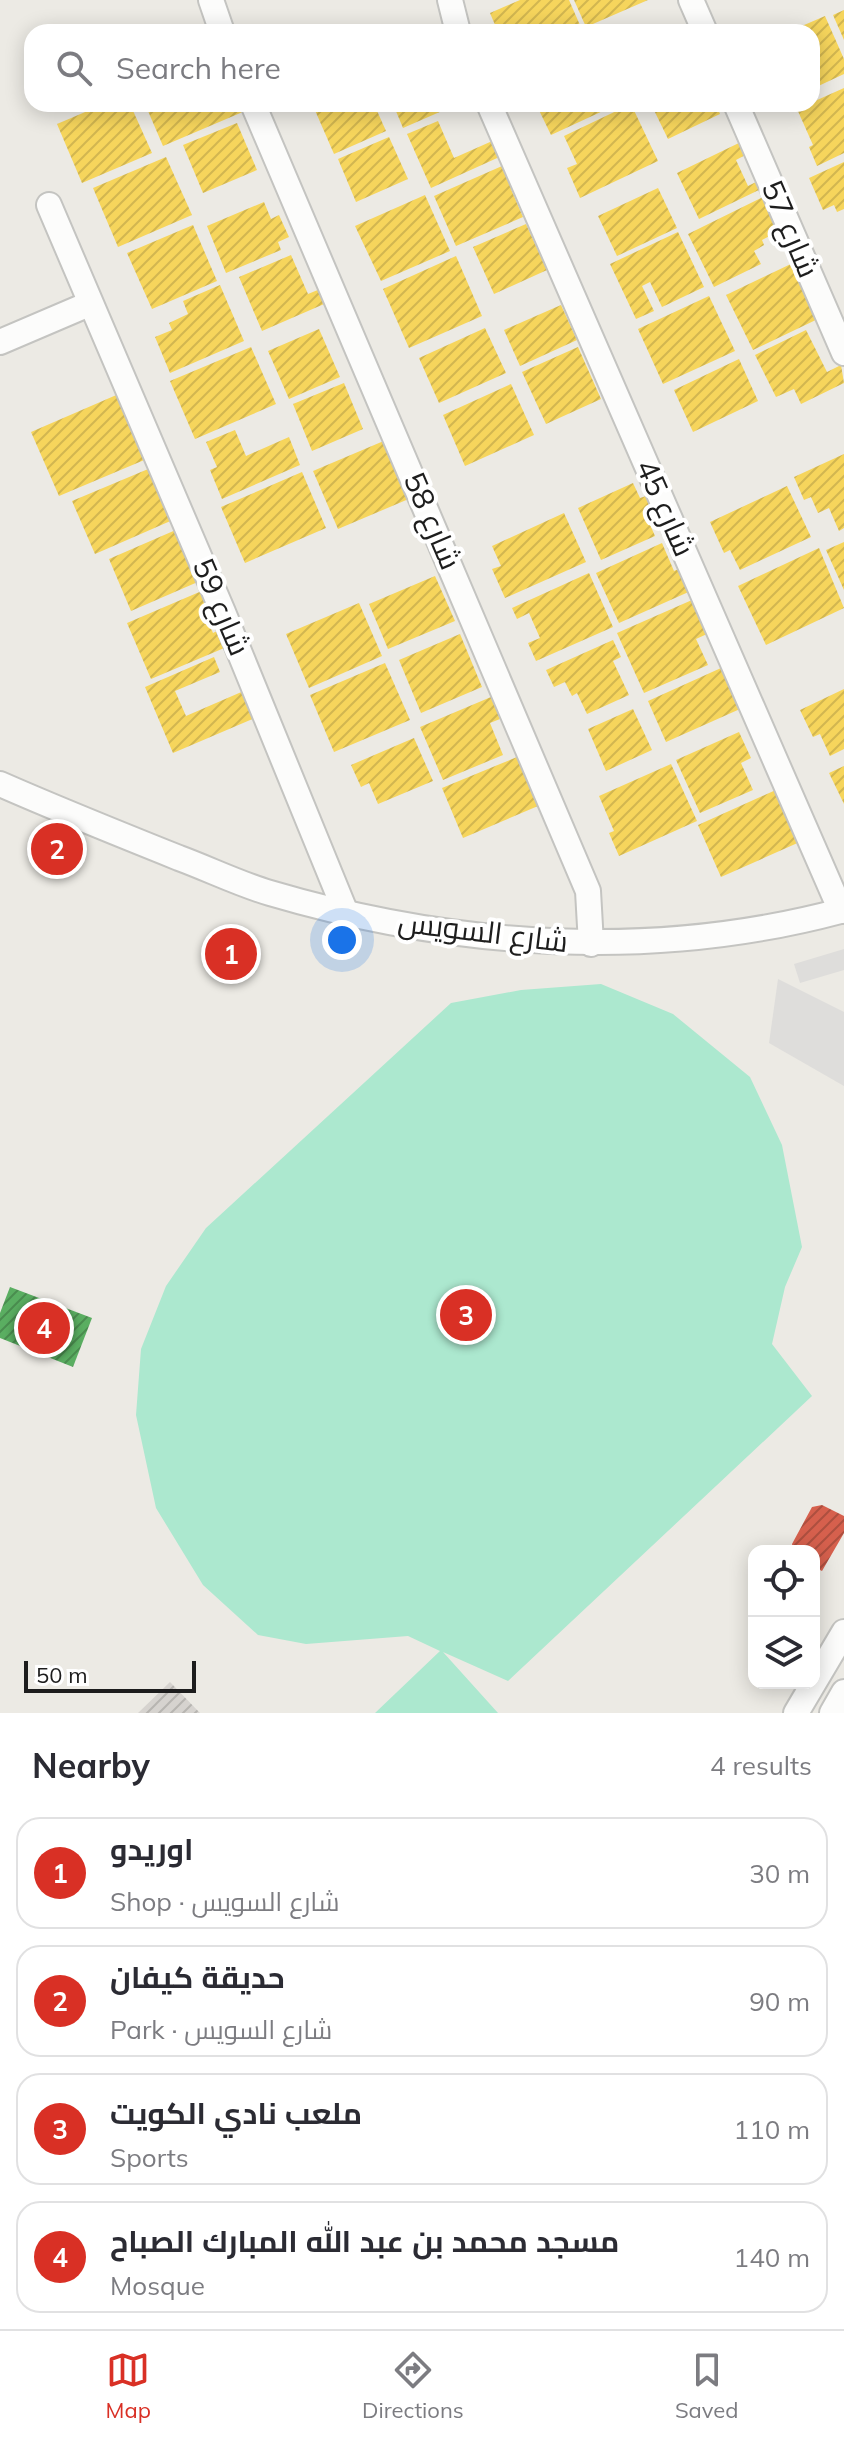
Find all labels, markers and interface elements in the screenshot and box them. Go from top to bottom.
search box [24,24,820,112]
icon: search [52,46,96,90]
text: Search here [116,49,281,87]
street label: شارع 57 [752,174,828,284]
street label: شارع 45 [626,453,704,563]
street label: شارع 58 [394,466,470,576]
street label: شارع 59 [183,552,259,662]
pin: 2 [31,819,83,879]
street label: شارع السويس [396,902,570,962]
your location [322,920,362,960]
pin: 1 [205,924,257,984]
pin: 3 [440,1285,492,1345]
pin: 4 [18,1298,70,1358]
map controls [748,1545,820,1689]
button: locate [748,1545,820,1617]
button: layers [748,1617,820,1689]
scale bar [24,1657,196,1693]
text: 50 m [36,1661,87,1689]
text: Nearby [32,1744,150,1787]
text: 4 results [710,1749,812,1782]
text: اوريدو [110,1830,193,1868]
text: 1 [52,1857,68,1890]
text: 30 m [749,1857,810,1890]
text: Shop · شارع السويس [110,1885,340,1918]
text: حديقة كيفان [110,1958,285,1996]
text: 2 [52,1985,68,2018]
text: 90 m [749,1985,810,2018]
text: Park · شارع السويس [110,2013,332,2046]
text: ملعب نادي الكويت [110,2094,362,2132]
text: 3 [52,2113,68,2146]
text: 110 m [734,2113,810,2146]
text: Sports [110,2141,189,2174]
text: مسجد محمد بن عبد الله المبارك الصباح [110,2222,619,2260]
text: 4 [52,2241,68,2274]
text: 140 m [734,2241,810,2274]
text: Mosque [110,2269,205,2302]
tab: Map [106,2348,151,2424]
tab: Directions [362,2348,464,2424]
tab: Saved [675,2348,738,2424]

